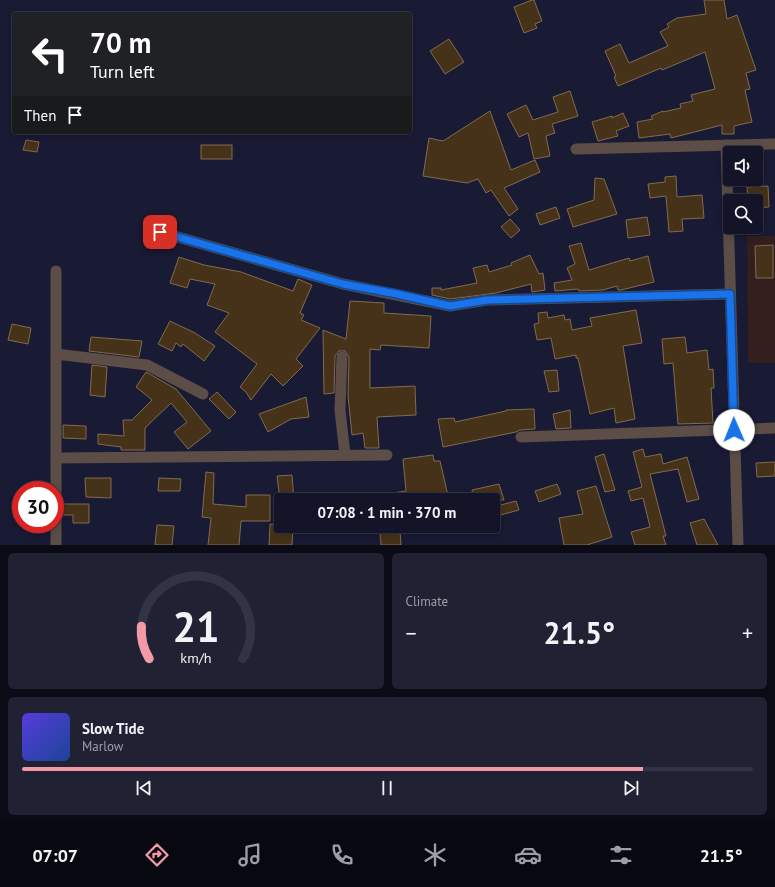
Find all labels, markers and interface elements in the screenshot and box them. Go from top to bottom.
text: 70 m [90,24,151,61]
icon: left [24,28,76,80]
text: Turn left [90,60,155,83]
icon: arrive [64,104,86,126]
text: Then [24,106,56,125]
map controls [723,146,763,234]
button: sound [723,146,763,186]
button: search [723,194,763,234]
pin [143,215,177,249]
icon: arrive [149,221,171,243]
position arrow [713,409,755,451]
speed limit sign: 30 [12,481,64,533]
text: 07:08 · 1 min · 370 m [318,503,456,522]
text: Climate [406,593,448,610]
text: 21 [172,600,219,653]
text: 21.5° [543,613,615,652]
text: − [406,619,417,647]
text: + [742,619,753,647]
text: km/h [180,648,211,667]
text: Slow Tide [82,719,144,738]
text: Marlow [82,738,123,755]
icon: previous [133,777,155,799]
icon: pause [376,777,398,799]
icon: next [620,777,642,799]
icon: directions [143,841,171,869]
icon: music [236,841,264,869]
icon: phone [328,841,356,869]
icon: climate [421,841,449,869]
icon: car [514,841,542,869]
icon: filters [607,841,635,869]
text: 07:07 [32,844,78,867]
text: 21.5° [700,844,743,867]

